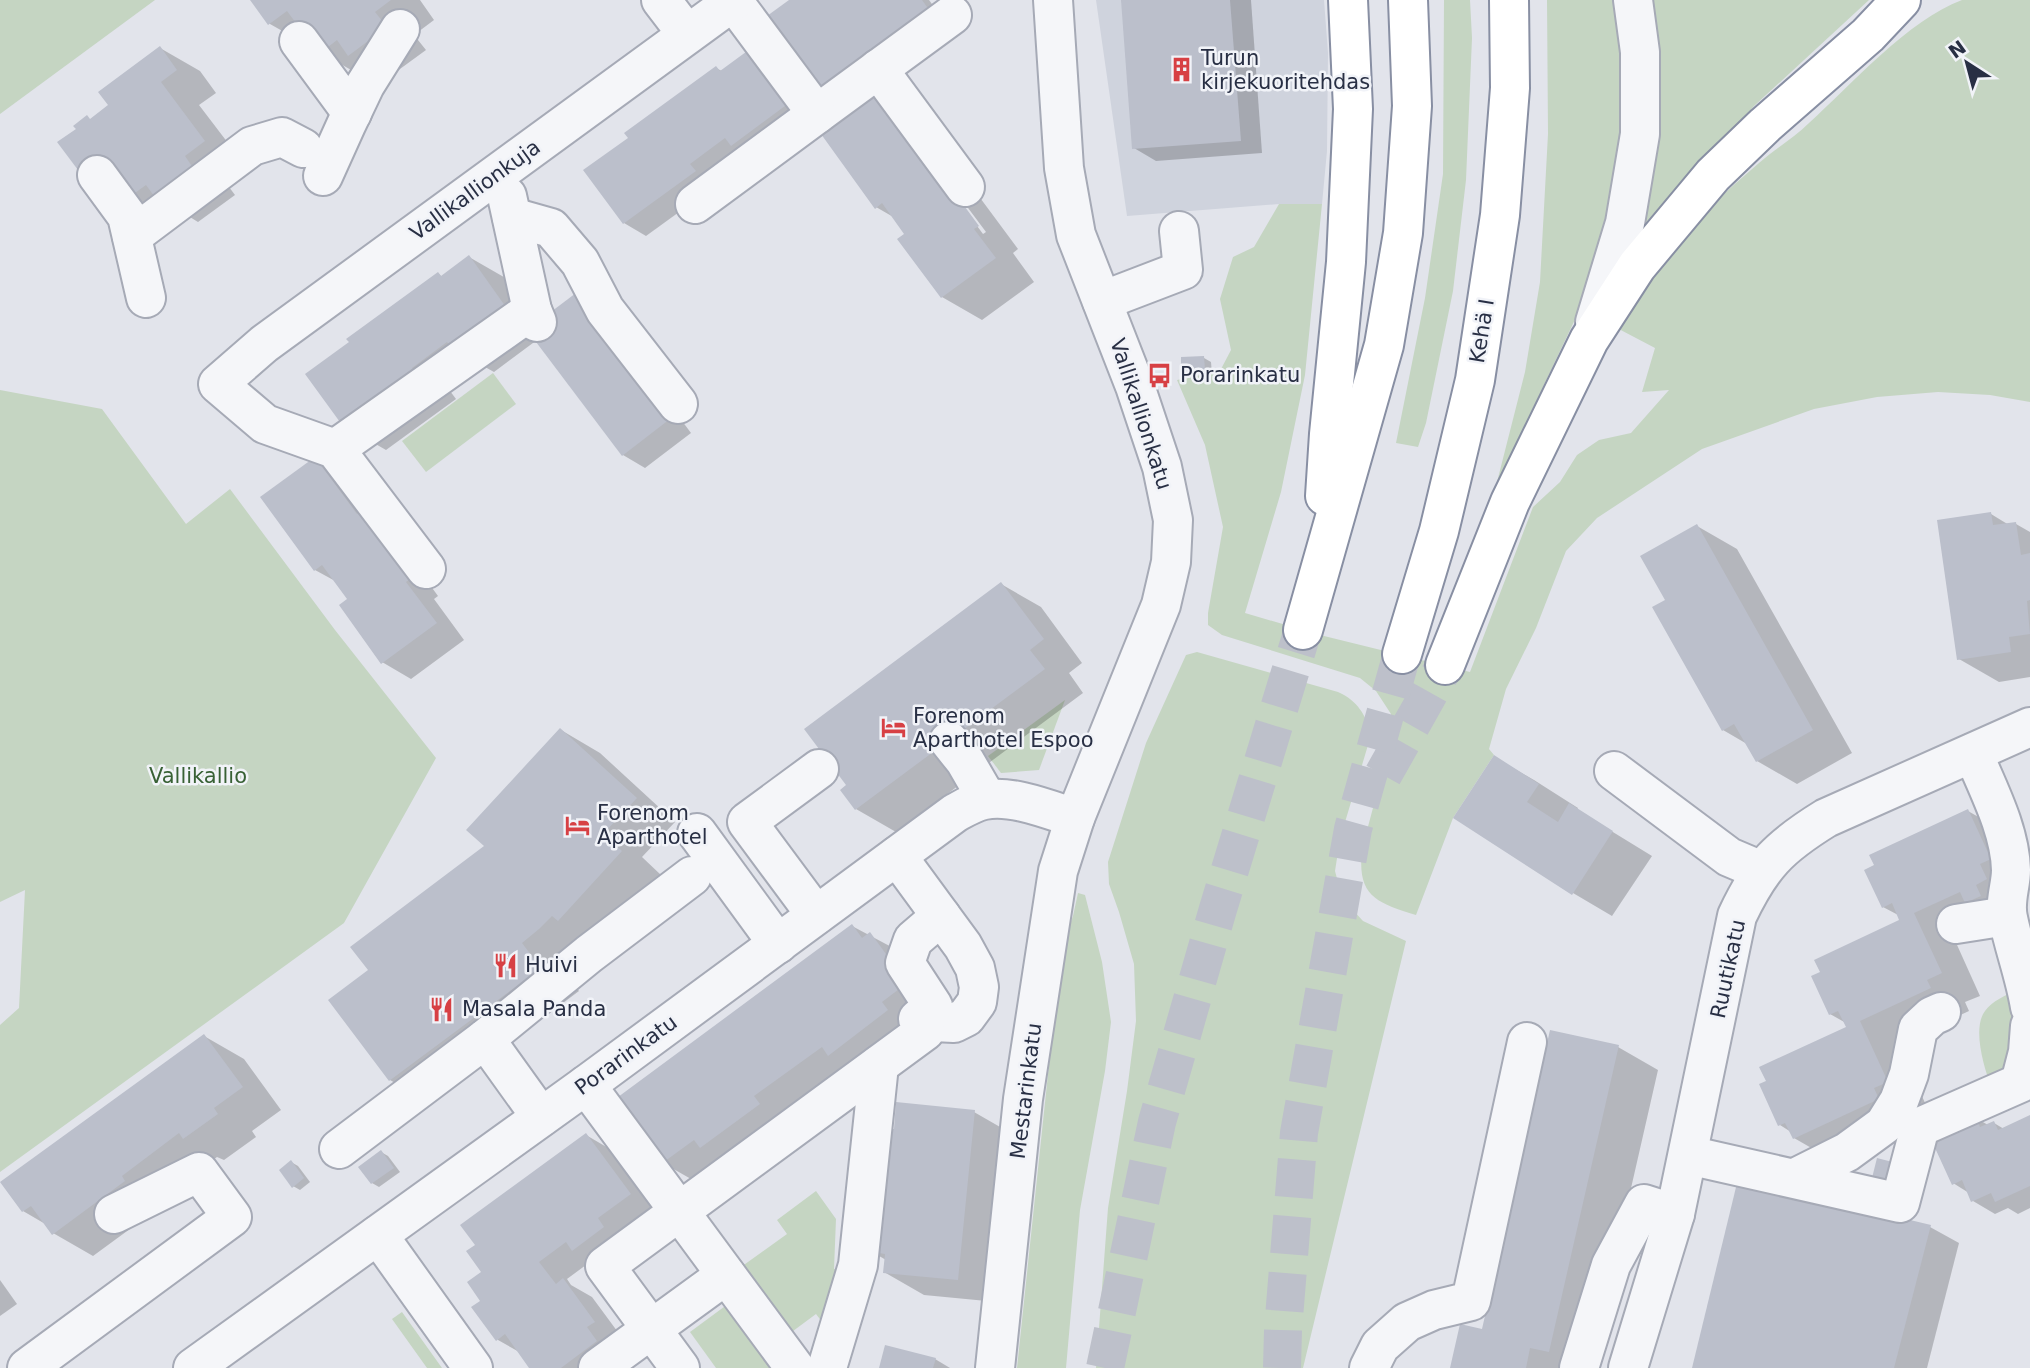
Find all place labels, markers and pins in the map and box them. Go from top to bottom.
place label: Turun kirjekuoritehdas [1200,46,1370,94]
building icon: Turun kirjekuoritehdas [1167,56,1195,84]
bus stop icon: Porarinkatu [1146,361,1174,389]
place label: Porarinkatu [1180,363,1300,387]
place label: Forenom Aparthotel Espoo [913,704,1094,752]
hotel icon: Forenom Aparthotel Espoo [879,714,907,742]
place label: Forenom Aparthotel [597,801,708,849]
hotel icon: Forenom Aparthotel [563,811,591,839]
restaurant icon: Huivi [491,951,519,979]
place label: Huivi [525,953,578,977]
restaurant icon: Masala Panda [428,995,456,1023]
place label: Masala Panda [462,997,606,1021]

